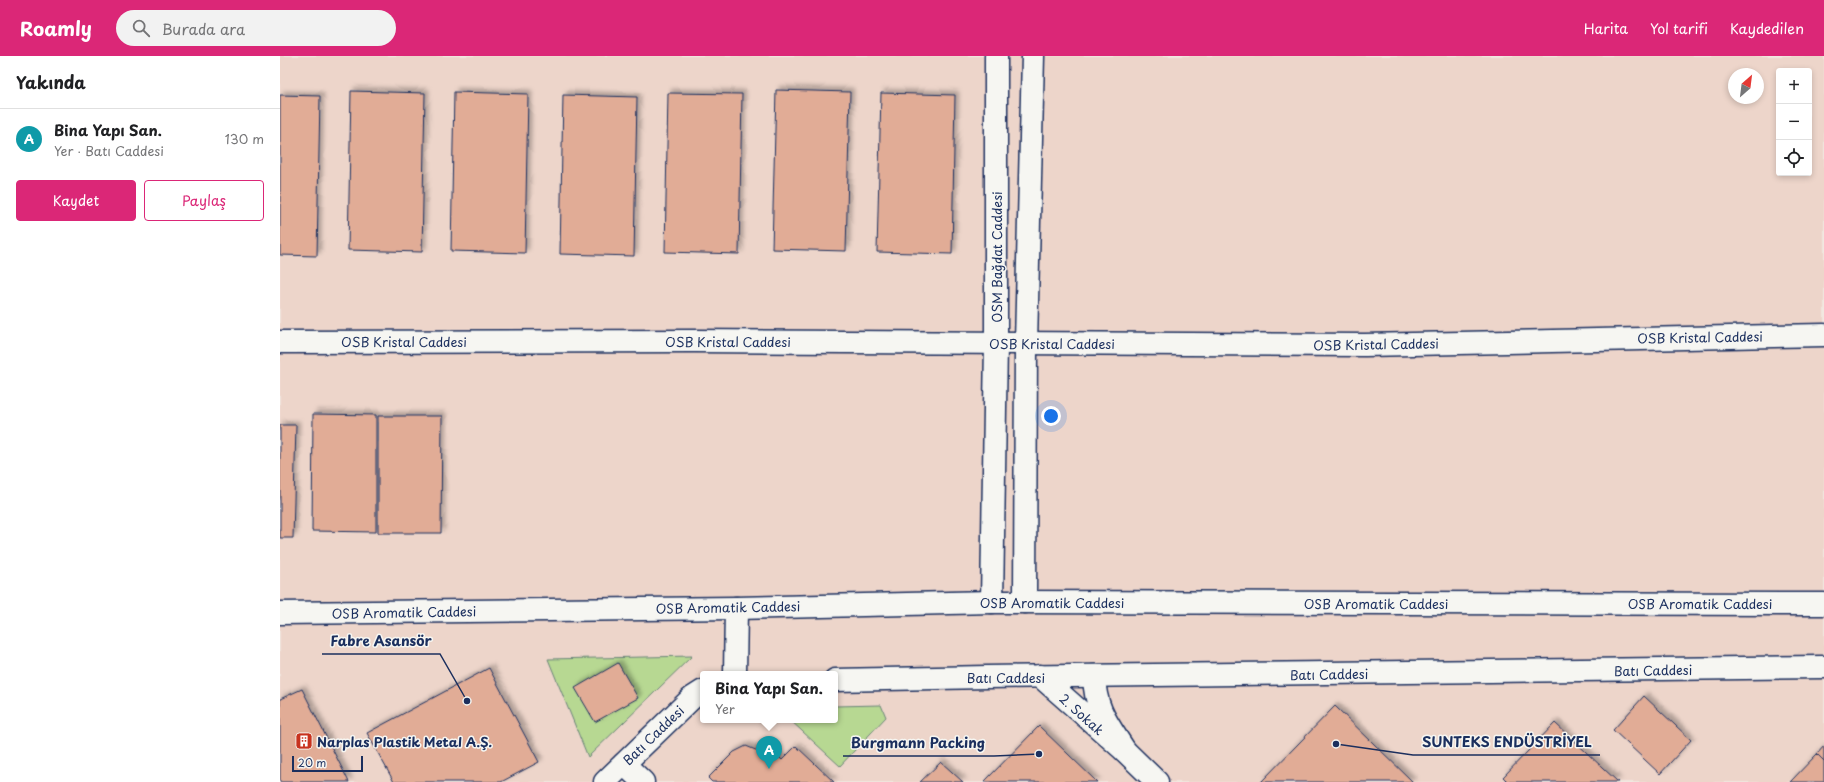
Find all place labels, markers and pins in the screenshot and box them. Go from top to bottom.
callout: Fabre Asansör [322,628,440,654]
callout: SUNTEKS ENDÜSTRİYEL [1413,729,1600,755]
callout: Burgmann Packing [843,730,994,756]
building icon: Narplas Plastik Metal A.Ş. [294,731,314,751]
place label: Narplas Plastik Metal A.Ş. [317,732,492,751]
pin: A [756,736,782,769]

